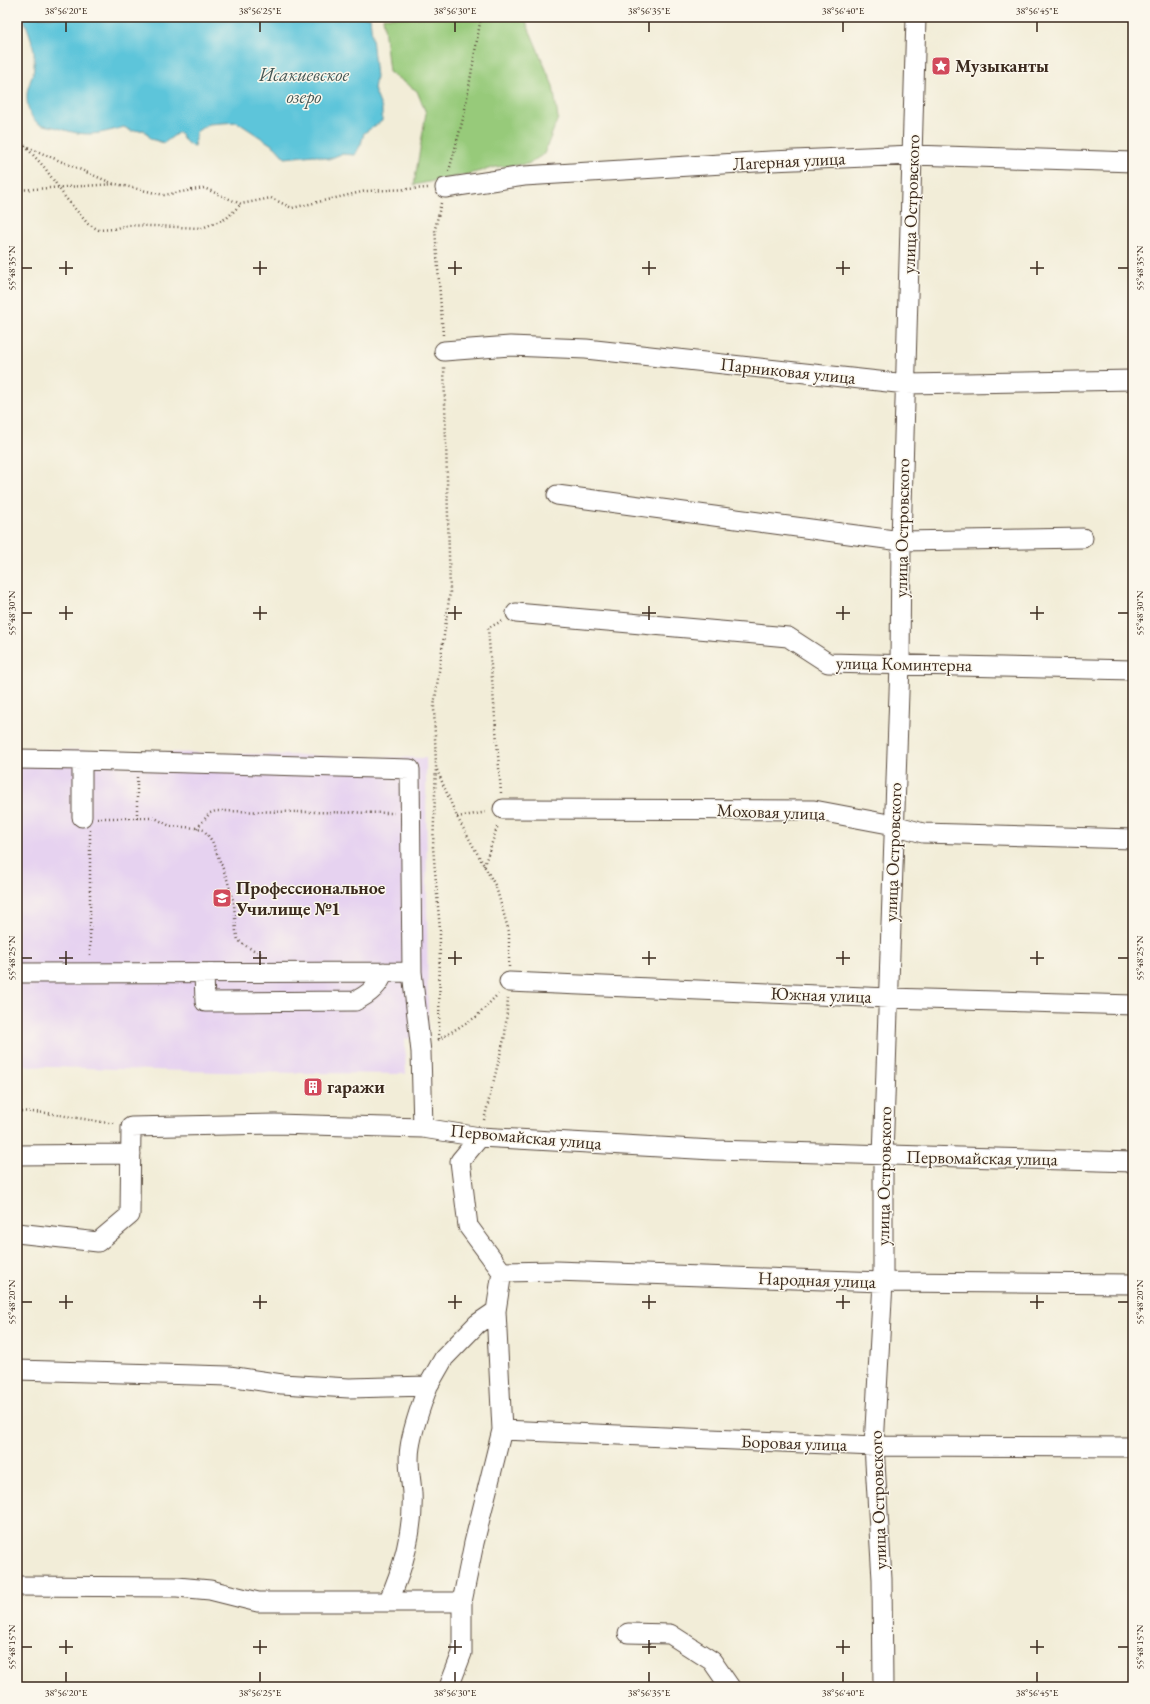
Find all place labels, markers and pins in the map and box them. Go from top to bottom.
place label: Музыканты [955,54,1049,77]
place icon: Музыканты [930,55,952,77]
place label: Профессиональное Училище №1 [235,876,386,920]
school or university icon: Профессиональное Училище №1 [211,887,233,909]
place label: гаражи [327,1075,385,1098]
building icon: гаражи [302,1076,324,1098]

